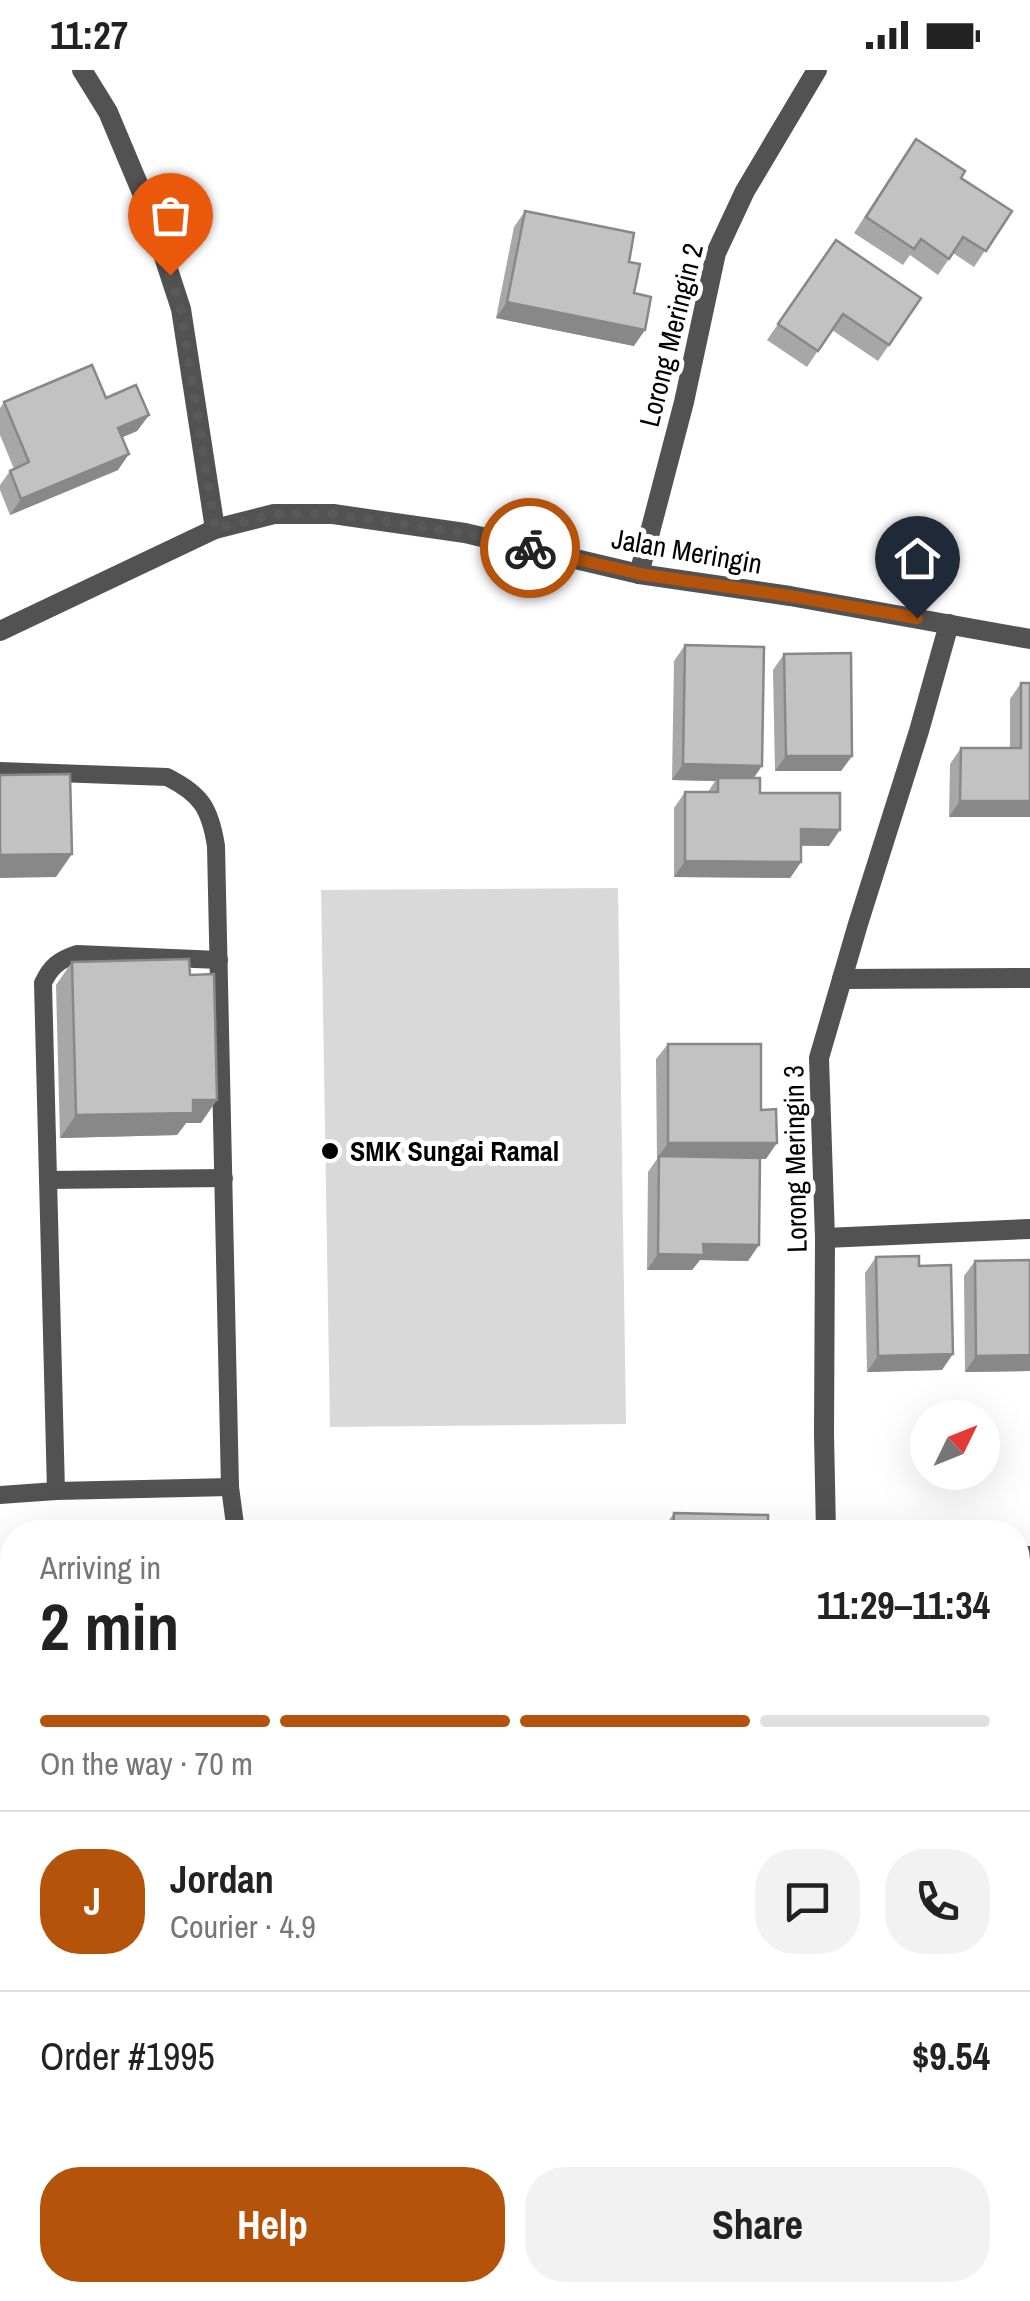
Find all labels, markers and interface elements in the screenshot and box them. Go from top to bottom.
text: 11:27 [50,10,128,61]
pin [128,173,213,276]
icon: bag [143,188,198,243]
street label: Lorong Meringin 2 [630,239,712,431]
courier [480,498,580,598]
pin [875,516,960,619]
street label: Jalan Meringin [609,519,765,583]
icon: bike [503,521,558,576]
icon: home [890,531,945,586]
street label: Lorong Meringin 3 [774,1065,816,1253]
place label: SMK Sungai Ramal [350,1132,559,1170]
marker: SMK Sungai Ramal [319,1140,341,1162]
north arrow [910,1400,1000,1490]
map controls [910,1400,1000,1490]
text: Arriving in [40,1546,161,1589]
text: 11:29–11:34 [817,1580,990,1631]
text: 2 min [40,1583,179,1670]
text: On the way · 70 m [40,1742,253,1785]
button: chat [755,1849,860,1954]
button: phone [885,1849,990,1954]
text: Jordan [170,1854,274,1905]
text: J [84,1876,101,1927]
text: Courier · 4.9 [170,1905,316,1948]
text: Order #1995 [40,2031,215,2082]
text: $9.54 [912,2031,990,2082]
button: Help [40,2167,505,2282]
button: Share [525,2167,990,2282]

